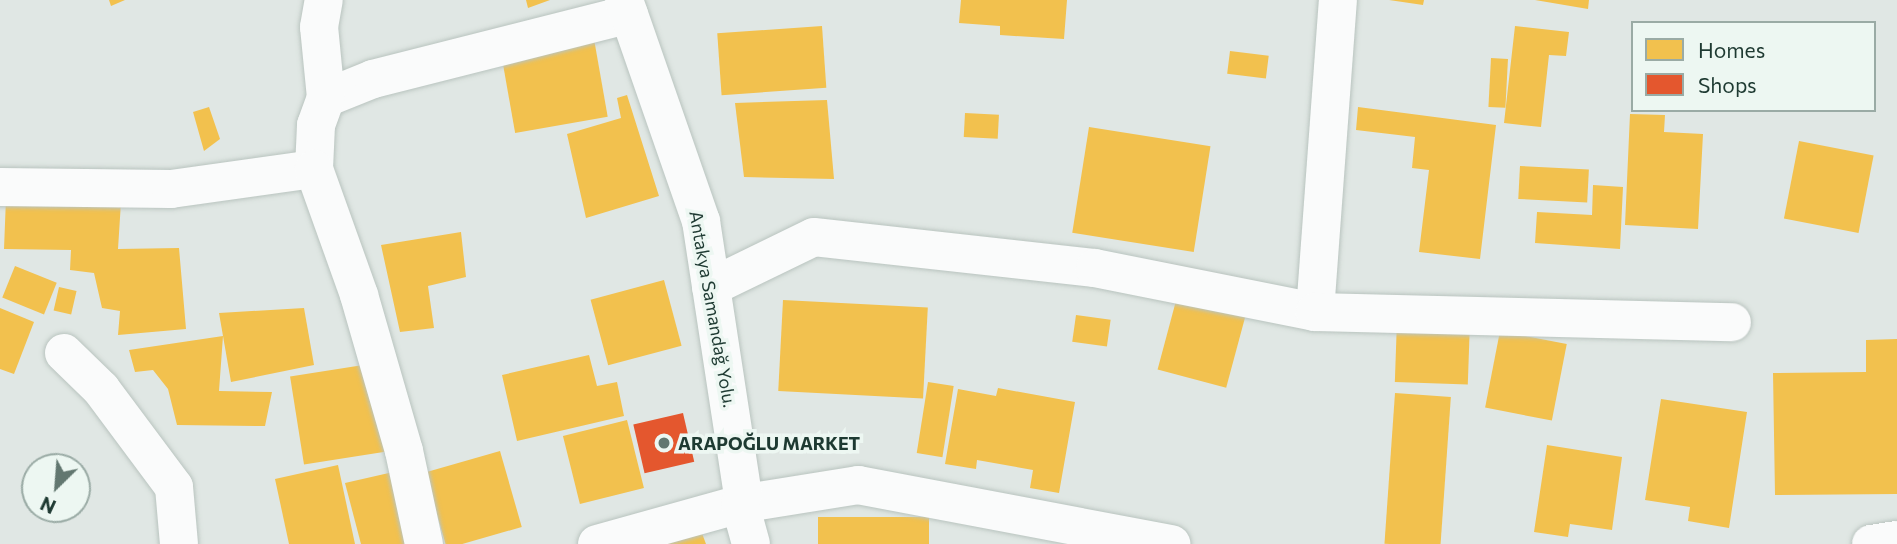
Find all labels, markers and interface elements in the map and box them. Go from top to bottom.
legend [1631,21,1876,112]
text: Homes [1698,37,1765,62]
text: Shops [1698,72,1757,97]
street label: Antakya Samandağ Yolu. [685,209,741,409]
place label: ARAPOĞLU MARKET [678,432,860,454]
marker: ARAPOĞLU MARKET [656,435,672,451]
north arrow [21,453,91,523]
text: N [36,492,59,519]

